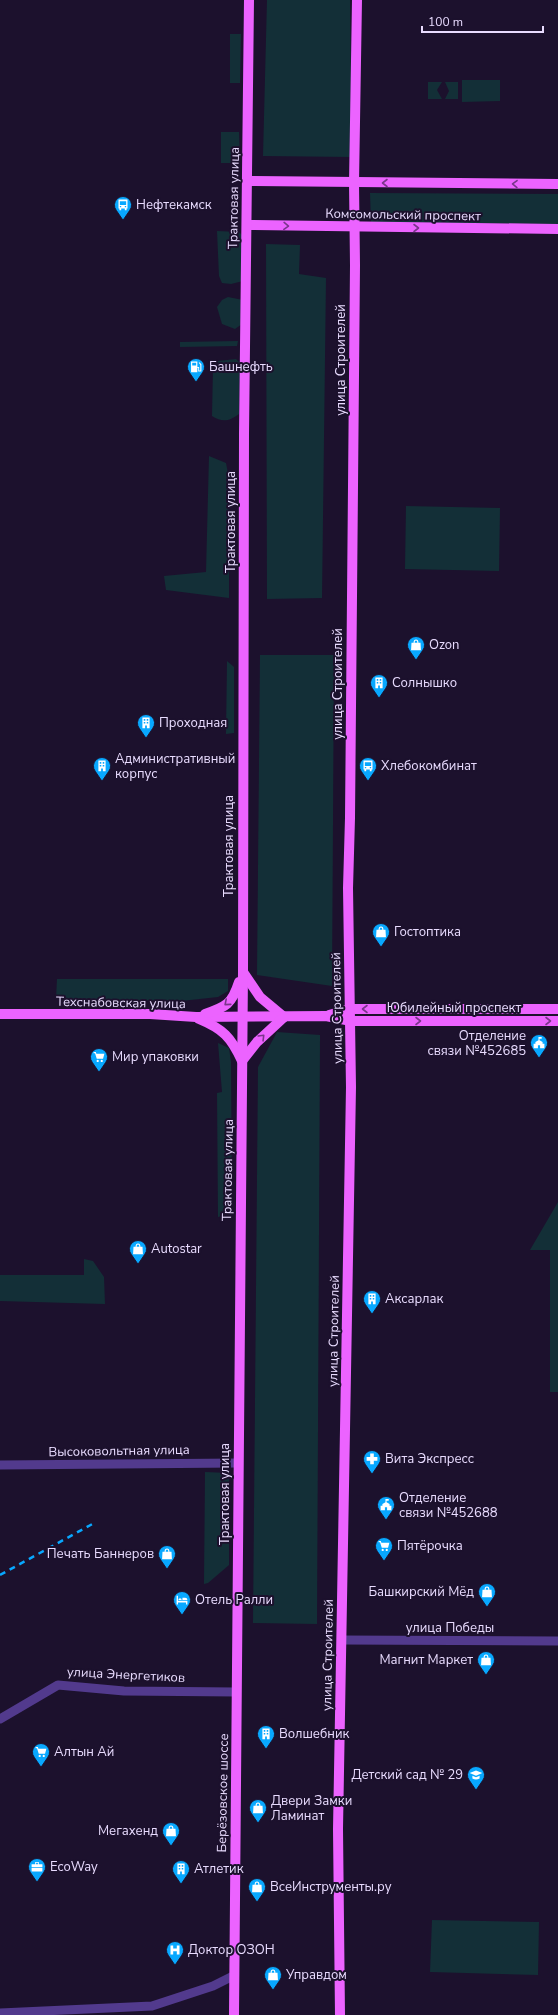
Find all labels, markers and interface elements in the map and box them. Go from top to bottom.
scale bar [422,8,543,34]
text: 100 m [428,14,463,30]
street label: Трактовая улица [224,147,244,249]
one-way arrow [382,179,388,187]
one-way arrow [512,180,518,188]
bus stop icon: Нефтекамск [113,195,133,220]
place label: Нефтекамск [136,196,212,214]
street label: Комсомольский проспект [325,205,481,225]
one-way arrow [283,222,289,230]
one-way arrow [413,224,419,232]
street label: улица Строителей [332,304,350,416]
fuel station icon: Башнефть [186,357,206,382]
place label: Башнефть [209,358,273,376]
street label: Трактовая улица [222,471,240,573]
street label: улица Строителей [329,628,347,740]
shop icon: Ozon [406,635,426,660]
place label: Ozon [429,636,459,654]
building icon: Солнышко [369,673,389,698]
place label: Солнышко [392,674,457,692]
building icon: Проходная [136,713,156,738]
place label: Проходная [159,714,227,732]
place label: Административный корпус [115,750,235,783]
building icon: Административный корпус [92,756,112,781]
bus stop icon: Хлебокомбинат [358,756,378,781]
place label: Хлебокомбинат [381,757,477,775]
street label: Трактовая улица [220,795,238,897]
shop icon: Гостоптика [371,922,391,947]
place label: Гостоптика [394,923,461,941]
street label: улица Строителей [327,952,347,1064]
street label: Техснабовская улица [56,993,186,1013]
one-way arrow [224,998,232,1006]
street label: Юбилейный проспект [387,999,521,1017]
one-way arrow [362,1005,368,1013]
one-way arrow [415,1017,421,1025]
one-way arrow [545,1017,551,1025]
place label: Отделение связи №452685 [428,1027,526,1060]
public building icon: Отделение связи №452685 [529,1033,549,1058]
one-way arrow [257,1034,264,1042]
supermarket icon: Мир упаковки [89,1047,109,1072]
place label: Мир упаковки [112,1048,199,1066]
street label: Трактовая улица [218,1119,238,1221]
shop icon: Autostar [128,1239,148,1264]
place label: Autostar [151,1240,202,1258]
street label: улица Строителей [324,1275,344,1387]
building icon: Аксарлак [362,1289,382,1314]
place label: Аксарлак [385,1290,444,1308]
street label: Высоковольтная улица [48,1441,190,1461]
street label: Трактовая улица [216,1443,234,1545]
pharmacy icon: Вита Экспресс [362,1449,382,1474]
place label: Вита Экспресс [385,1450,474,1468]
place label: Отделение связи №452688 [399,1489,498,1522]
public building icon: Отделение связи №452688 [376,1495,396,1520]
supermarket icon: Пятёрочка [374,1536,394,1561]
place label: Пятёрочка [397,1537,463,1555]
shop icon: Печать Баннеров [157,1544,177,1569]
place label: Печать Баннеров [47,1545,154,1563]
shop icon: Башкирский Мёд [477,1582,497,1607]
place label: Башкирский Мёд [369,1583,474,1601]
hotel icon: Отель Ралли [172,1590,192,1615]
place label: Отель Ралли [195,1591,273,1609]
street label: улица Строителей [318,1599,338,1711]
street label: улица Победы [406,1619,494,1637]
shop icon: Магнит Маркет [476,1650,496,1675]
place label: Магнит Маркет [379,1651,473,1669]
street label: улица Энергетиков [67,1663,185,1687]
building icon: Волшебник [256,1724,276,1749]
place label: Волшебник [279,1725,349,1743]
street label: Берёзовское шоссе [213,1733,233,1853]
supermarket icon: Алтын Ай [31,1742,51,1767]
place label: Алтын Ай [54,1743,114,1761]
school or university icon: Детский сад № 29 [466,1765,486,1790]
place label: Детский сад № 29 [351,1766,463,1784]
place label: Двери Замки Ламинат [271,1792,352,1825]
shop icon: Двери Замки Ламинат [248,1798,268,1823]
shop icon: Мегахенд [161,1821,181,1846]
place label: Мегахенд [98,1822,158,1840]
office icon: EcoWay [27,1857,47,1882]
place label: EcoWay [50,1858,98,1876]
building icon: Атлетик [171,1859,191,1884]
place label: Атлетик [194,1860,244,1878]
shop icon: ВсеИнструменты.ру [247,1877,267,1902]
place label: ВсеИнструменты.ру [270,1878,392,1896]
hospital icon: Доктор ОЗОН [165,1940,185,1965]
place label: Доктор ОЗОН [188,1941,275,1959]
shop icon: Управдом [263,1965,283,1990]
place label: Управдом [285,1966,347,1984]

